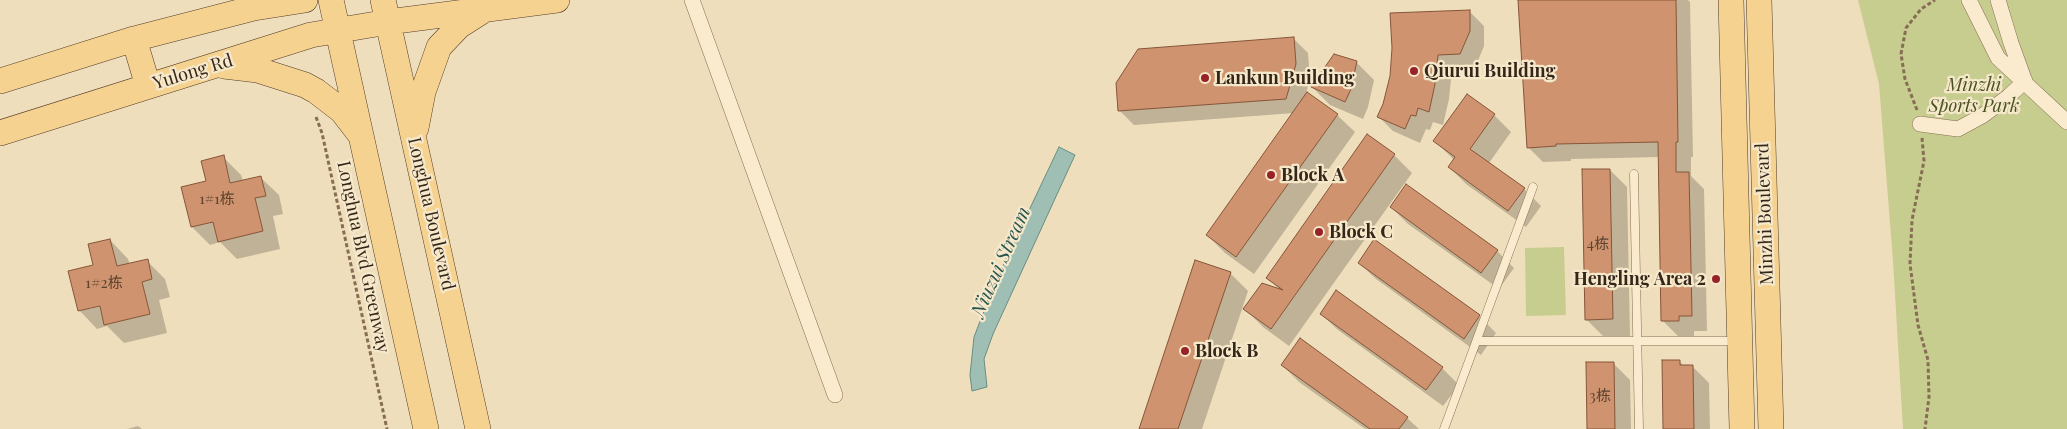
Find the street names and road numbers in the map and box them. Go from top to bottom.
street label: Yulong Rd [151,50,235,94]
street label: Longhua Boulevard [403,135,459,293]
street label: Minzhi Boulevard [1752,143,1778,285]
street label: Longhua Blvd Greenway [332,159,394,355]

